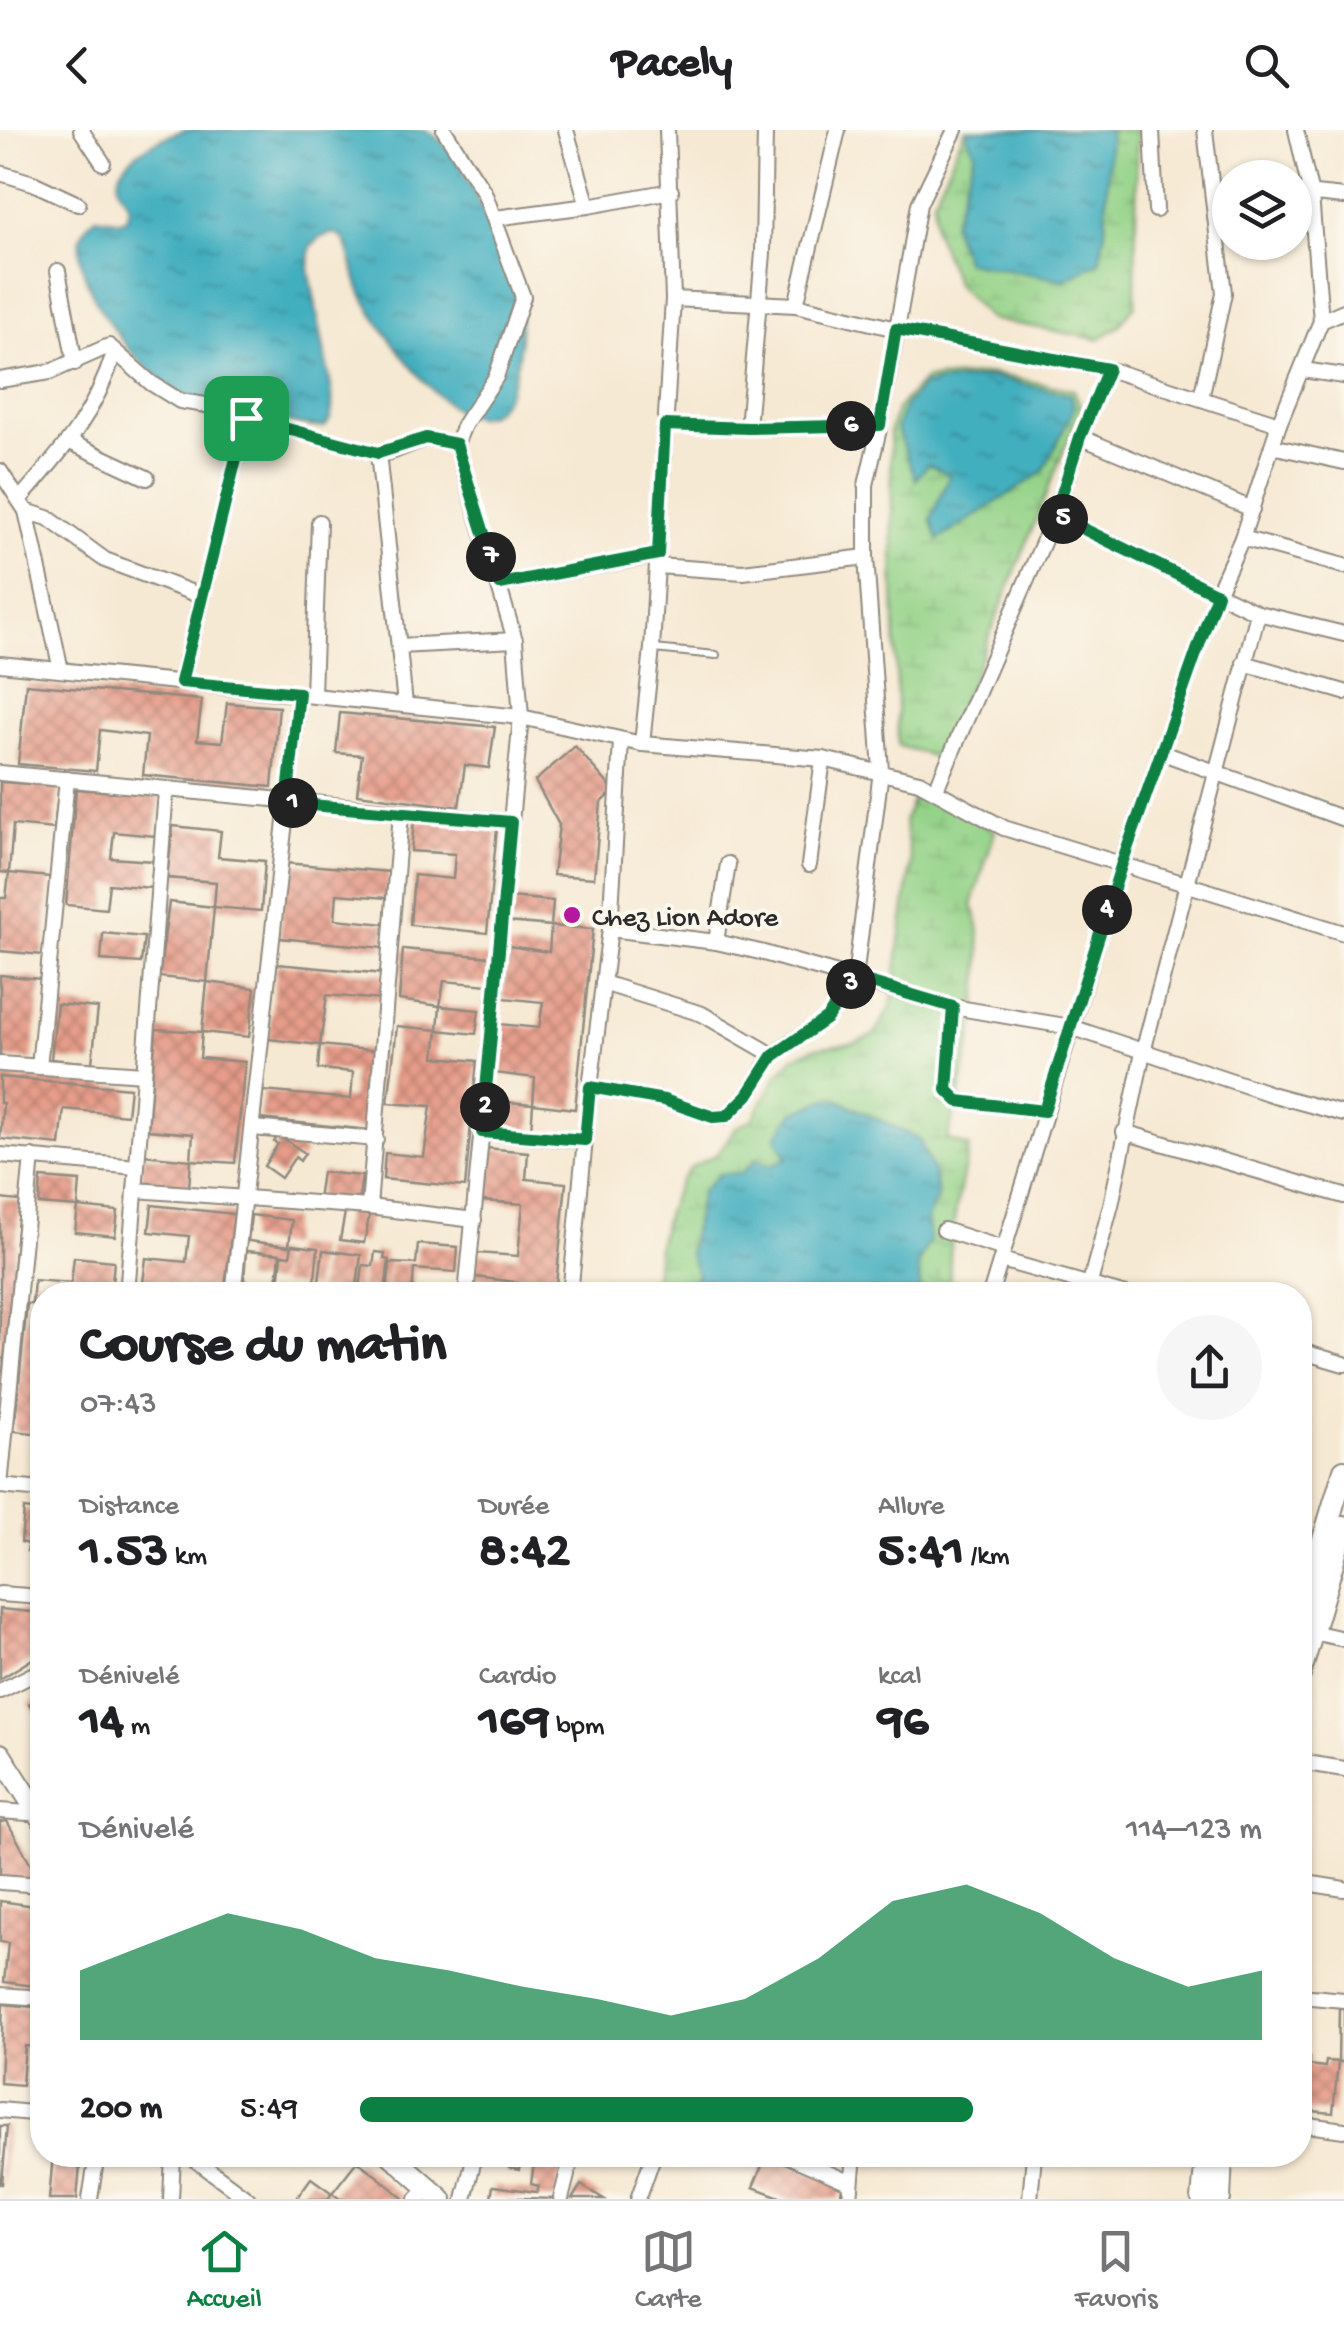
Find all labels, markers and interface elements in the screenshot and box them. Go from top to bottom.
icon: back [50,38,105,93]
icon: search [1239,38,1294,93]
text: Pacely [612,39,732,92]
map controls [1212,160,1312,260]
button: layers [1212,160,1312,260]
pin [204,376,289,461]
icon: arrive [219,391,274,446]
pin: 6 [826,401,876,451]
text: 6 [844,409,858,442]
pin: 5 [1038,494,1088,544]
text: 5 [1056,502,1070,535]
pin: 7 [466,532,516,582]
text: 7 [484,540,498,573]
pin: 1 [268,778,318,828]
text: 1 [287,786,299,819]
pin: 4 [1082,885,1132,935]
text: 4 [1100,893,1114,926]
place label: Chez Lion Adore [592,903,779,936]
marker: Chez Lion Adore [561,904,583,926]
pin: 3 [826,959,876,1009]
text: 3 [844,967,858,1000]
pin: 2 [460,1082,510,1132]
text: 2 [478,1090,492,1123]
button: share [1157,1315,1262,1420]
text: Course du matin [80,1316,446,1380]
text: 07:43 [80,1386,157,1424]
text: Distance [80,1491,179,1524]
text: Durée [479,1491,549,1524]
text: Allure [878,1491,944,1524]
text: 1.53 [80,1524,168,1583]
text: 8:42 [479,1524,570,1583]
text: 5:41 [878,1524,964,1583]
text: km [168,1541,207,1574]
text: /km [964,1541,1010,1574]
text: Dénivelé [80,1661,180,1694]
text: Cardio [479,1661,557,1694]
text: kcal [878,1661,922,1694]
text: 14 [80,1694,124,1753]
text: 169 [479,1694,550,1753]
text: 96 [878,1694,928,1753]
text: m [124,1711,150,1744]
text: bpm [550,1711,605,1744]
text: Dénivelé [80,1812,194,1850]
text: 114–123 m [1126,1812,1262,1850]
text: 200 m [80,2091,162,2129]
text: 5:49 [240,2091,298,2129]
tab: Accueil [187,2224,262,2317]
tab: Carte [635,2224,701,2317]
tab: Favoris [1074,2224,1157,2317]

